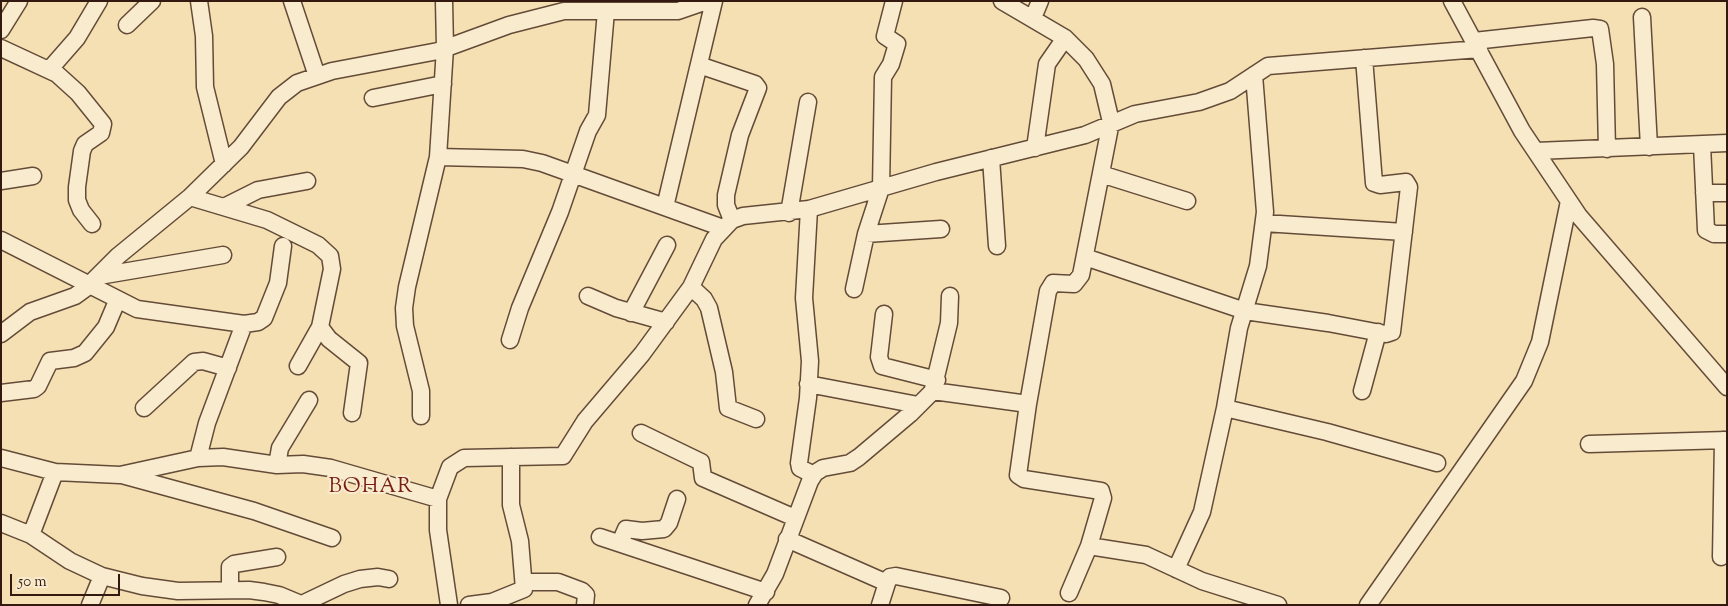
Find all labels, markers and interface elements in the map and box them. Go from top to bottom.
district label: BOHAR [328,475,414,501]
scale bar [12,564,122,596]
text: 50 m [18,572,47,593]

